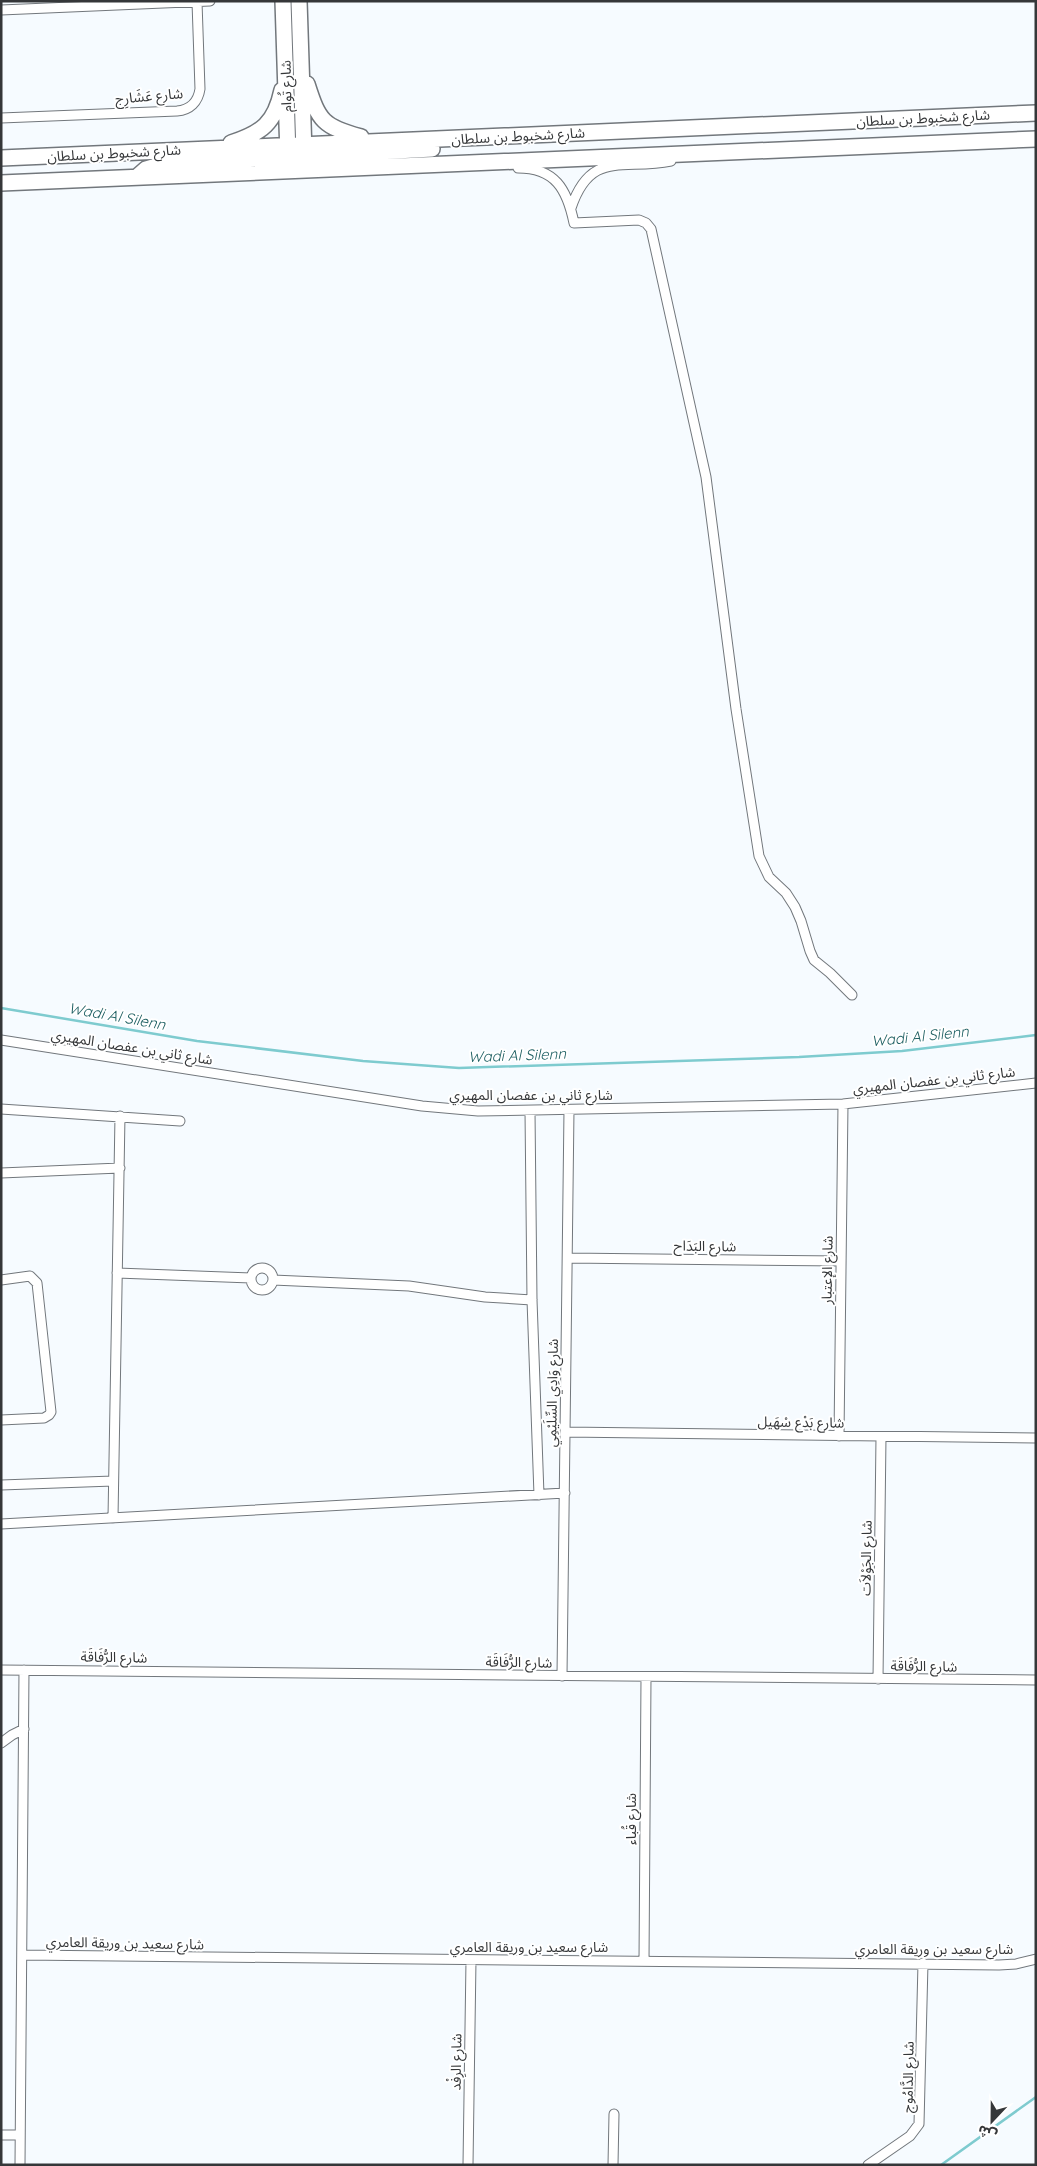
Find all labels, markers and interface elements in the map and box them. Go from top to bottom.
street label: شارع تُوام [276,60,297,112]
street label: شارع عَشَارِج [114,84,184,110]
street label: شارع شخبوط بن سلطان [856,106,990,132]
street label: شارع شخبوط بن سلطان [451,124,585,150]
street label: شارع شخبوط بن سلطان [47,141,181,167]
water label: Wadi Al Silenn [67,998,167,1034]
water label: Wadi Al Silenn [870,1021,970,1051]
street label: شارع ثاني بن عفصان المهيري [50,1025,214,1071]
water label: Wadi Al Silenn [468,1044,567,1066]
street label: شارع ثاني بن عفصان المهيري [852,1063,1016,1100]
street label: شارع ثاني بن عفصان المهيري [449,1086,613,1106]
street label: شارع الإعتبار [817,1235,839,1306]
street label: شارع البَدَاح [674,1236,736,1258]
street label: شارع وَادِي السِّلَيْمِي [541,1339,564,1447]
street label: شارع بَدْع سْهَيل [757,1412,845,1434]
street label: شارع الجَوْلاَت [856,1520,878,1596]
street label: شارع الرُّفَاقَة [81,1647,147,1669]
street label: شارع الرُّفَاقَة [486,1652,552,1674]
street label: شارع الرُّفَاقَة [891,1656,957,1678]
street label: شارع قُباء [621,1793,642,1845]
street label: شارع سعيد بن وريقة العامري [46,1933,204,1956]
street label: شارع سعيد بن وريقة العامري [450,1938,608,1958]
street label: شارع سعيد بن وريقة العامري [855,1940,1013,1960]
street label: شارع الرِفْد [445,2033,468,2091]
street label: شارع الدَّامُوج [898,2041,920,2113]
north arrow [967,2096,1017,2146]
text: ش [975,2121,999,2145]

